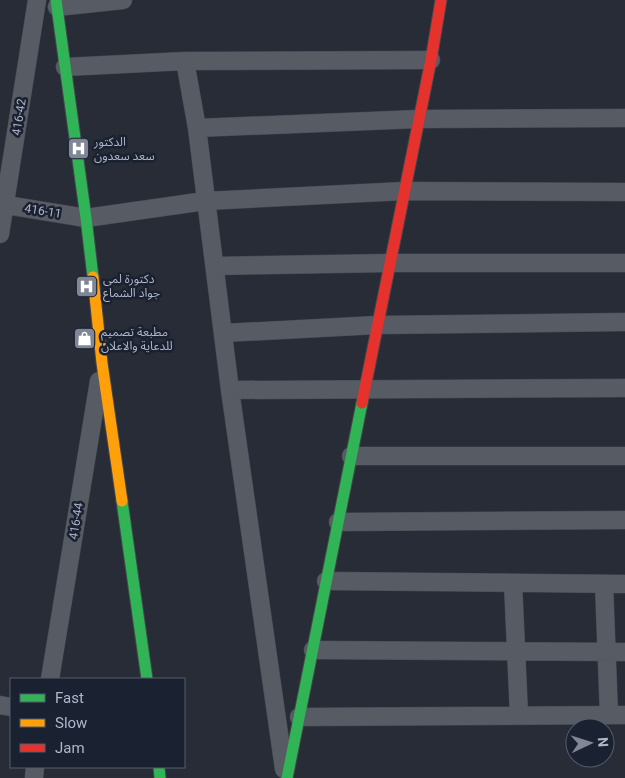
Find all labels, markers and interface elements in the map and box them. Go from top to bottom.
street label: 416-42 [9,97,29,136]
place label: الدكتور سعد سعدون [93,135,155,163]
hospital icon: الدكتور سعد سعدون [66,137,90,161]
street label: 416-11 [24,201,62,221]
place label: دكتورة لمى جواد الشماع [103,272,160,302]
hospital icon: دكتورة لمى جواد الشماع [75,274,99,298]
place label: مطبعة تصميم للدعاية والاعلان [101,325,173,353]
shop icon: مطبعة تصميم للدعاية والاعلان [73,327,97,351]
street label: 416-44 [66,501,86,540]
legend [10,678,185,768]
text: Fast [55,689,84,707]
text: Slow [55,714,87,732]
north arrow [565,718,615,768]
text: N [595,737,611,748]
text: Jam [55,739,85,757]

